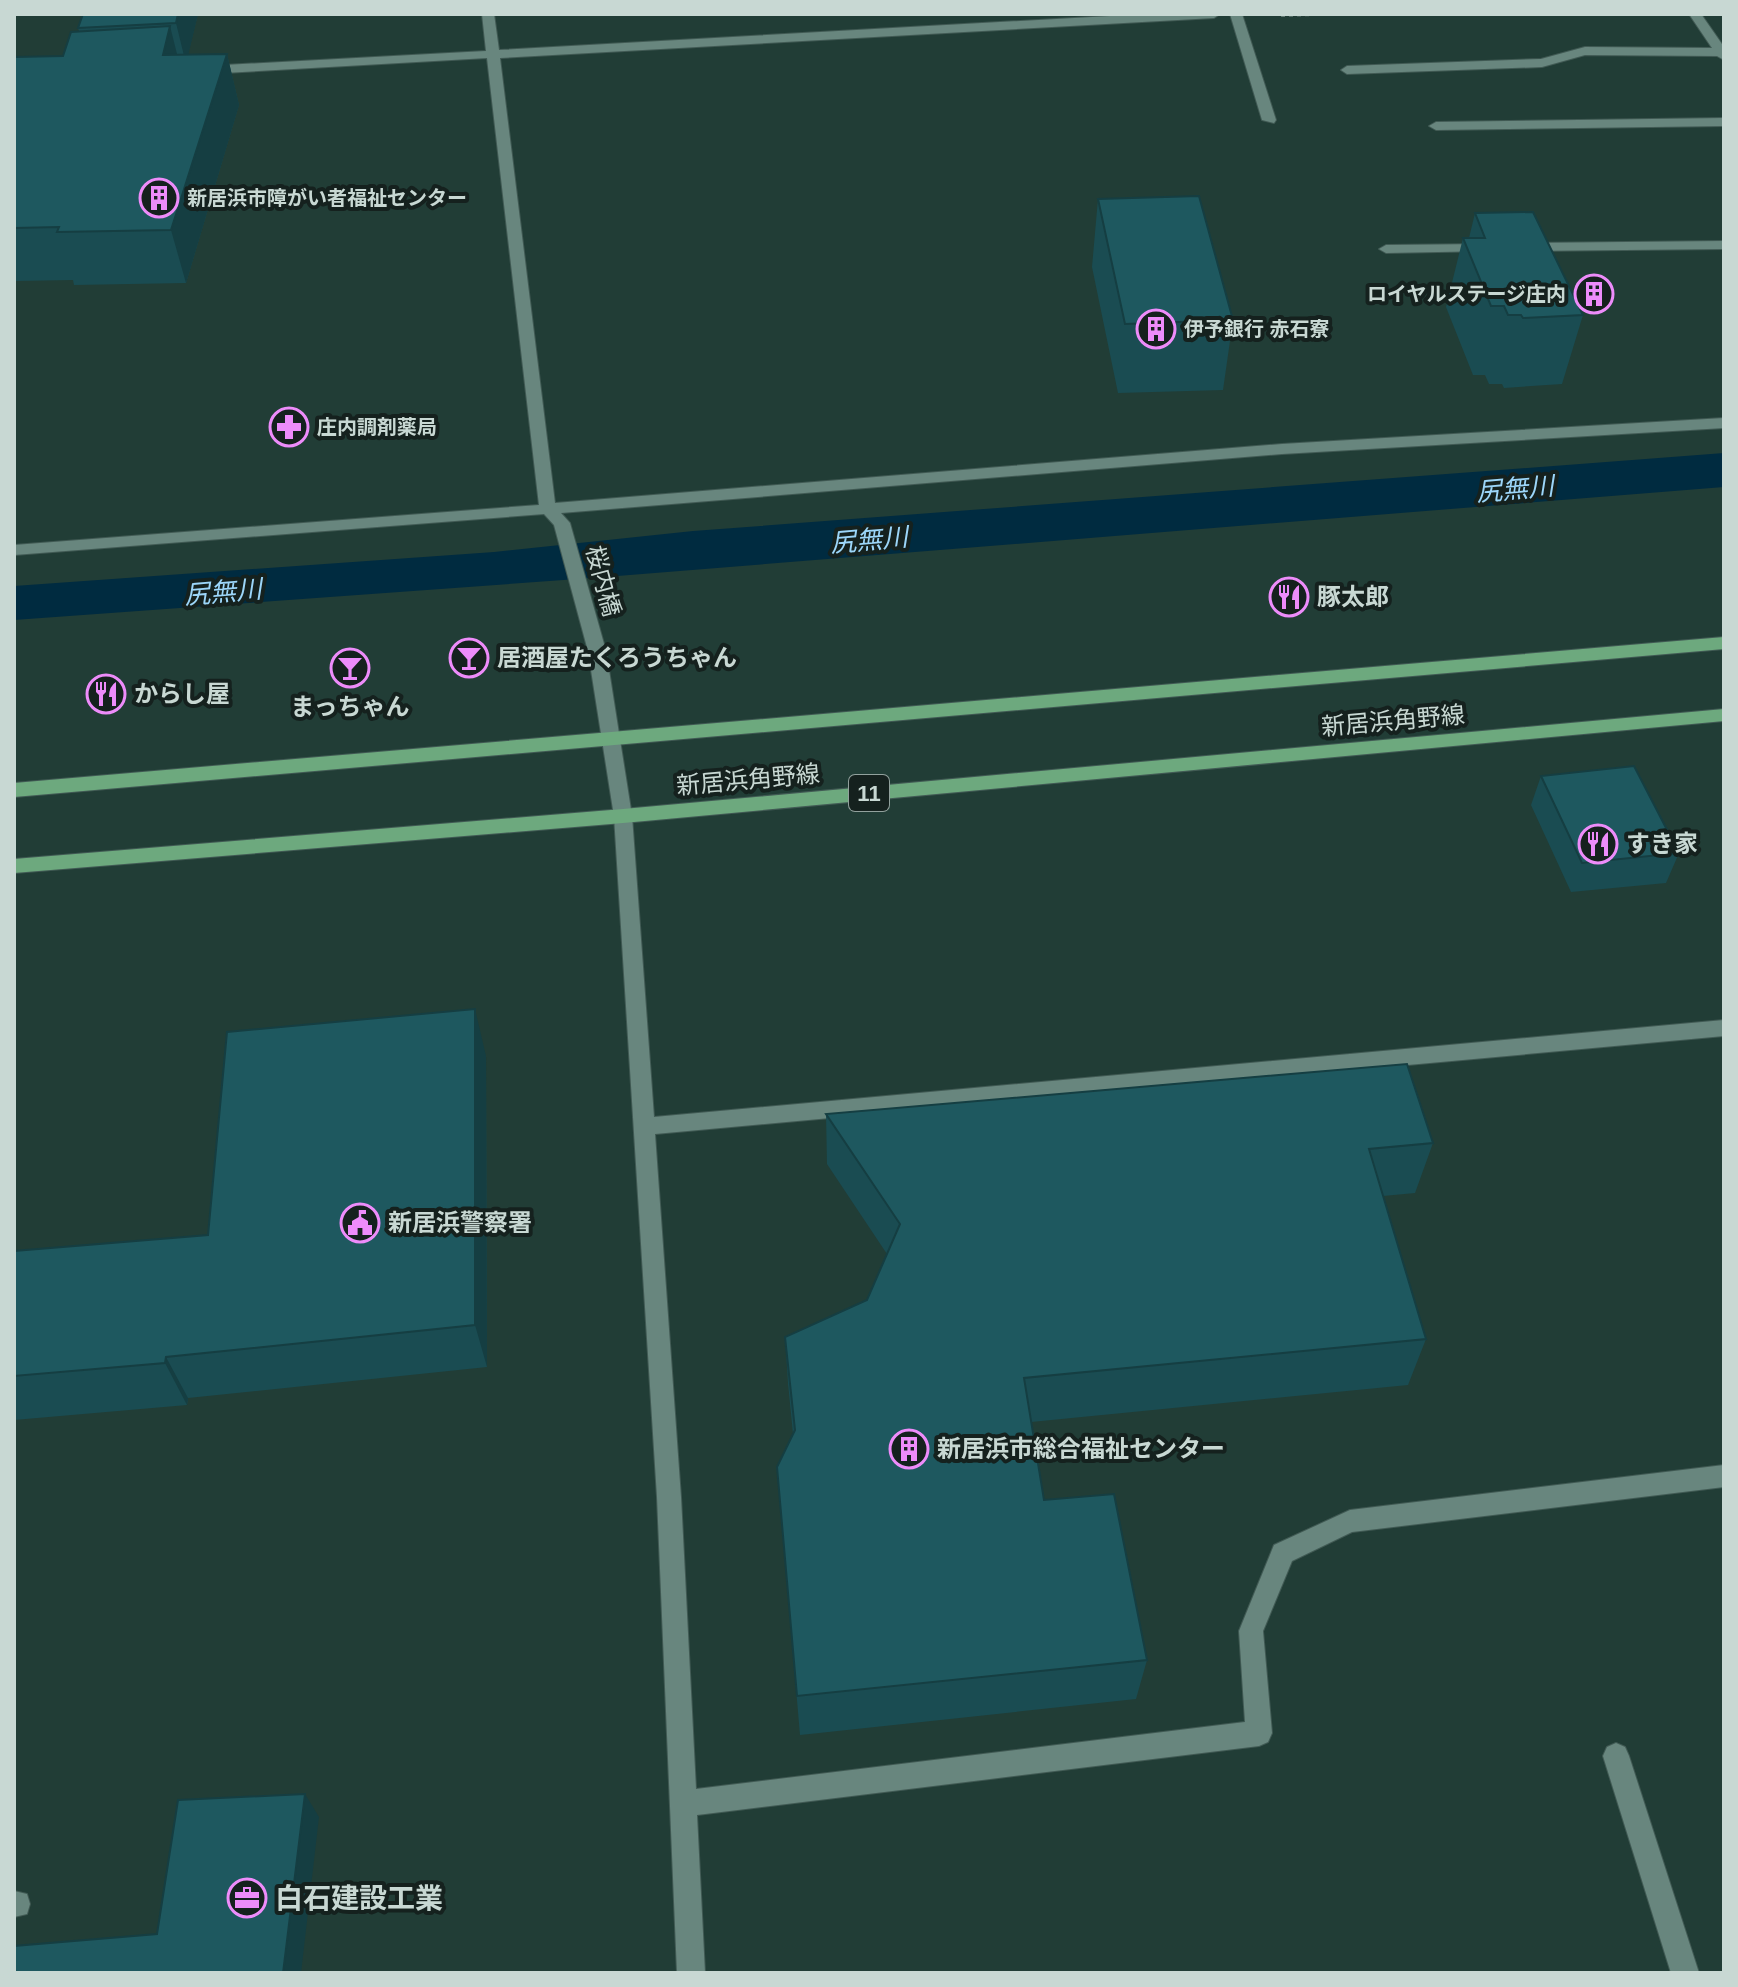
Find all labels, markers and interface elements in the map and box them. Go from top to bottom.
building icon: 新居浜市障がい者福祉センター [138,177,180,219]
place label: 新居浜市障がい者福祉センター [187,187,467,209]
building icon: ロイヤルステージ庄内 [1573,273,1615,315]
place label: ロイヤルステージ庄内 [1367,283,1566,305]
building icon: 伊予銀行 赤石寮 [1135,308,1177,350]
place label: 伊予銀行 赤石寮 [1184,318,1330,340]
pharmacy icon: 庄内調剤薬局 [268,406,310,448]
place label: 庄内調剤薬局 [317,416,437,438]
water label: 尻無川 [1475,470,1558,507]
water label: 尻無川 [829,521,912,558]
street label: 桜内橋 [581,543,626,619]
water label: 尻無川 [183,573,266,610]
restaurant icon: 豚太郎 [1268,576,1310,618]
place label: 豚太郎 [1317,583,1389,610]
bar icon: 居酒屋たくろうちゃん [448,637,490,679]
place label: 居酒屋たくろうちゃん [497,644,737,671]
bar icon: まっちゃん [329,647,371,689]
restaurant icon: からし屋 [85,673,127,715]
place label: からし屋 [134,680,230,707]
place label: まっちゃん [290,693,410,720]
street label: 新居浜角野線 [1320,701,1466,740]
street label: 新居浜角野線 [675,760,821,799]
road number: 11 [849,775,889,811]
restaurant icon: すき家 [1577,823,1619,865]
place label: すき家 [1626,830,1698,857]
public building icon: 新居浜警察署 [339,1202,381,1244]
place label: 新居浜警察署 [388,1209,532,1236]
building icon: 新居浜市総合福祉センター [888,1428,930,1470]
place label: 新居浜市総合福祉センター [937,1435,1225,1462]
office icon: 白石建設工業 [226,1877,268,1919]
place label: 白石建設工業 [275,1883,443,1914]

